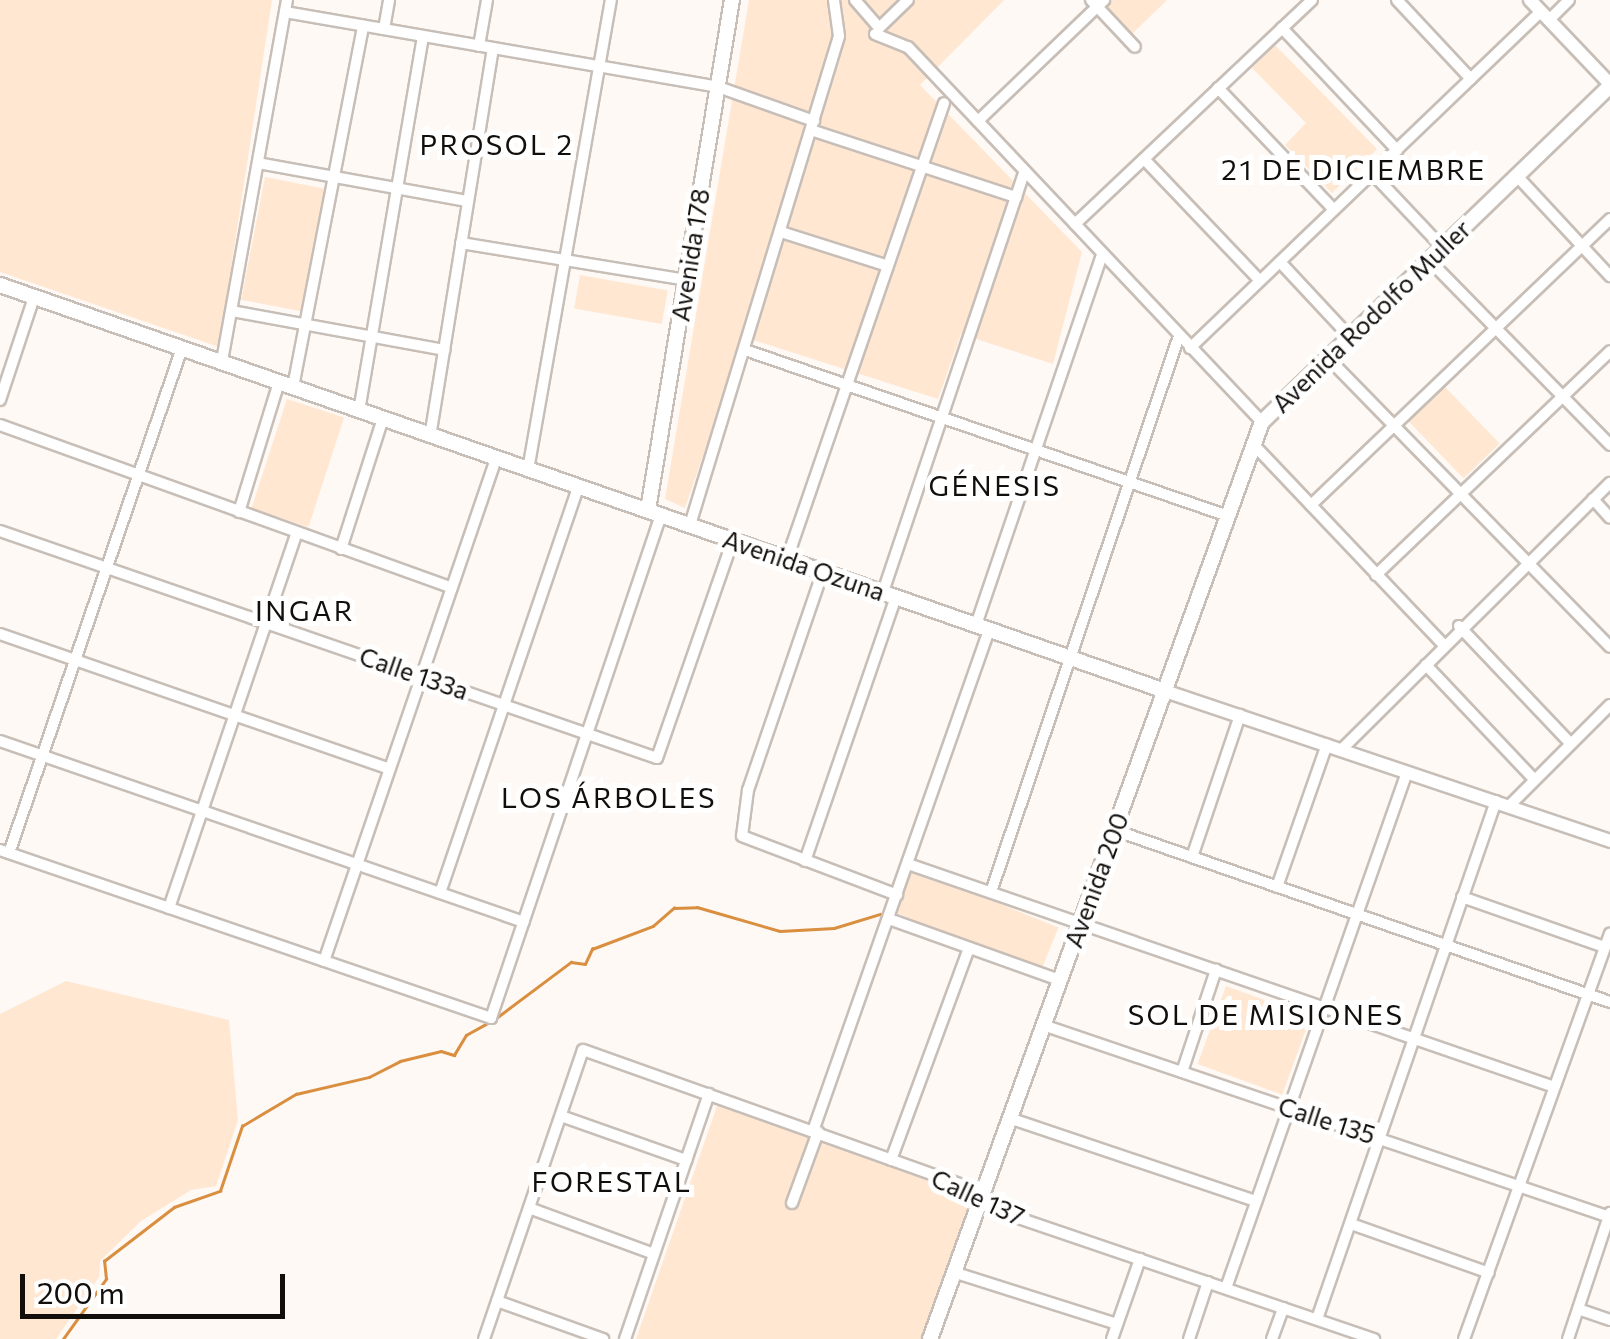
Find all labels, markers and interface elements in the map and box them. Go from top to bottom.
district label: PROSOL 2 [420,127,574,161]
district label: 21 DE DICIEMBRE [1221,152,1487,186]
street label: Avenida 178 [665,187,715,323]
street label: Avenida Rodolfo Muller [1266,213,1476,419]
district label: GÉNESIS [928,468,1062,502]
street label: Avenida Ozuna [719,523,889,607]
district label: INGAR [255,593,355,627]
street label: Calle 133a [356,640,472,706]
district label: LOS ÁRBOLES [501,780,717,814]
street label: Avenida 200 [1058,808,1134,952]
district label: SOL DE MISIONES [1128,997,1404,1031]
street label: Calle 135 [1275,1090,1379,1150]
street label: Calle 137 [927,1163,1029,1231]
district label: FORESTAL [531,1164,693,1198]
scale bar [25,1254,290,1316]
text: 200 m [37,1273,125,1310]

